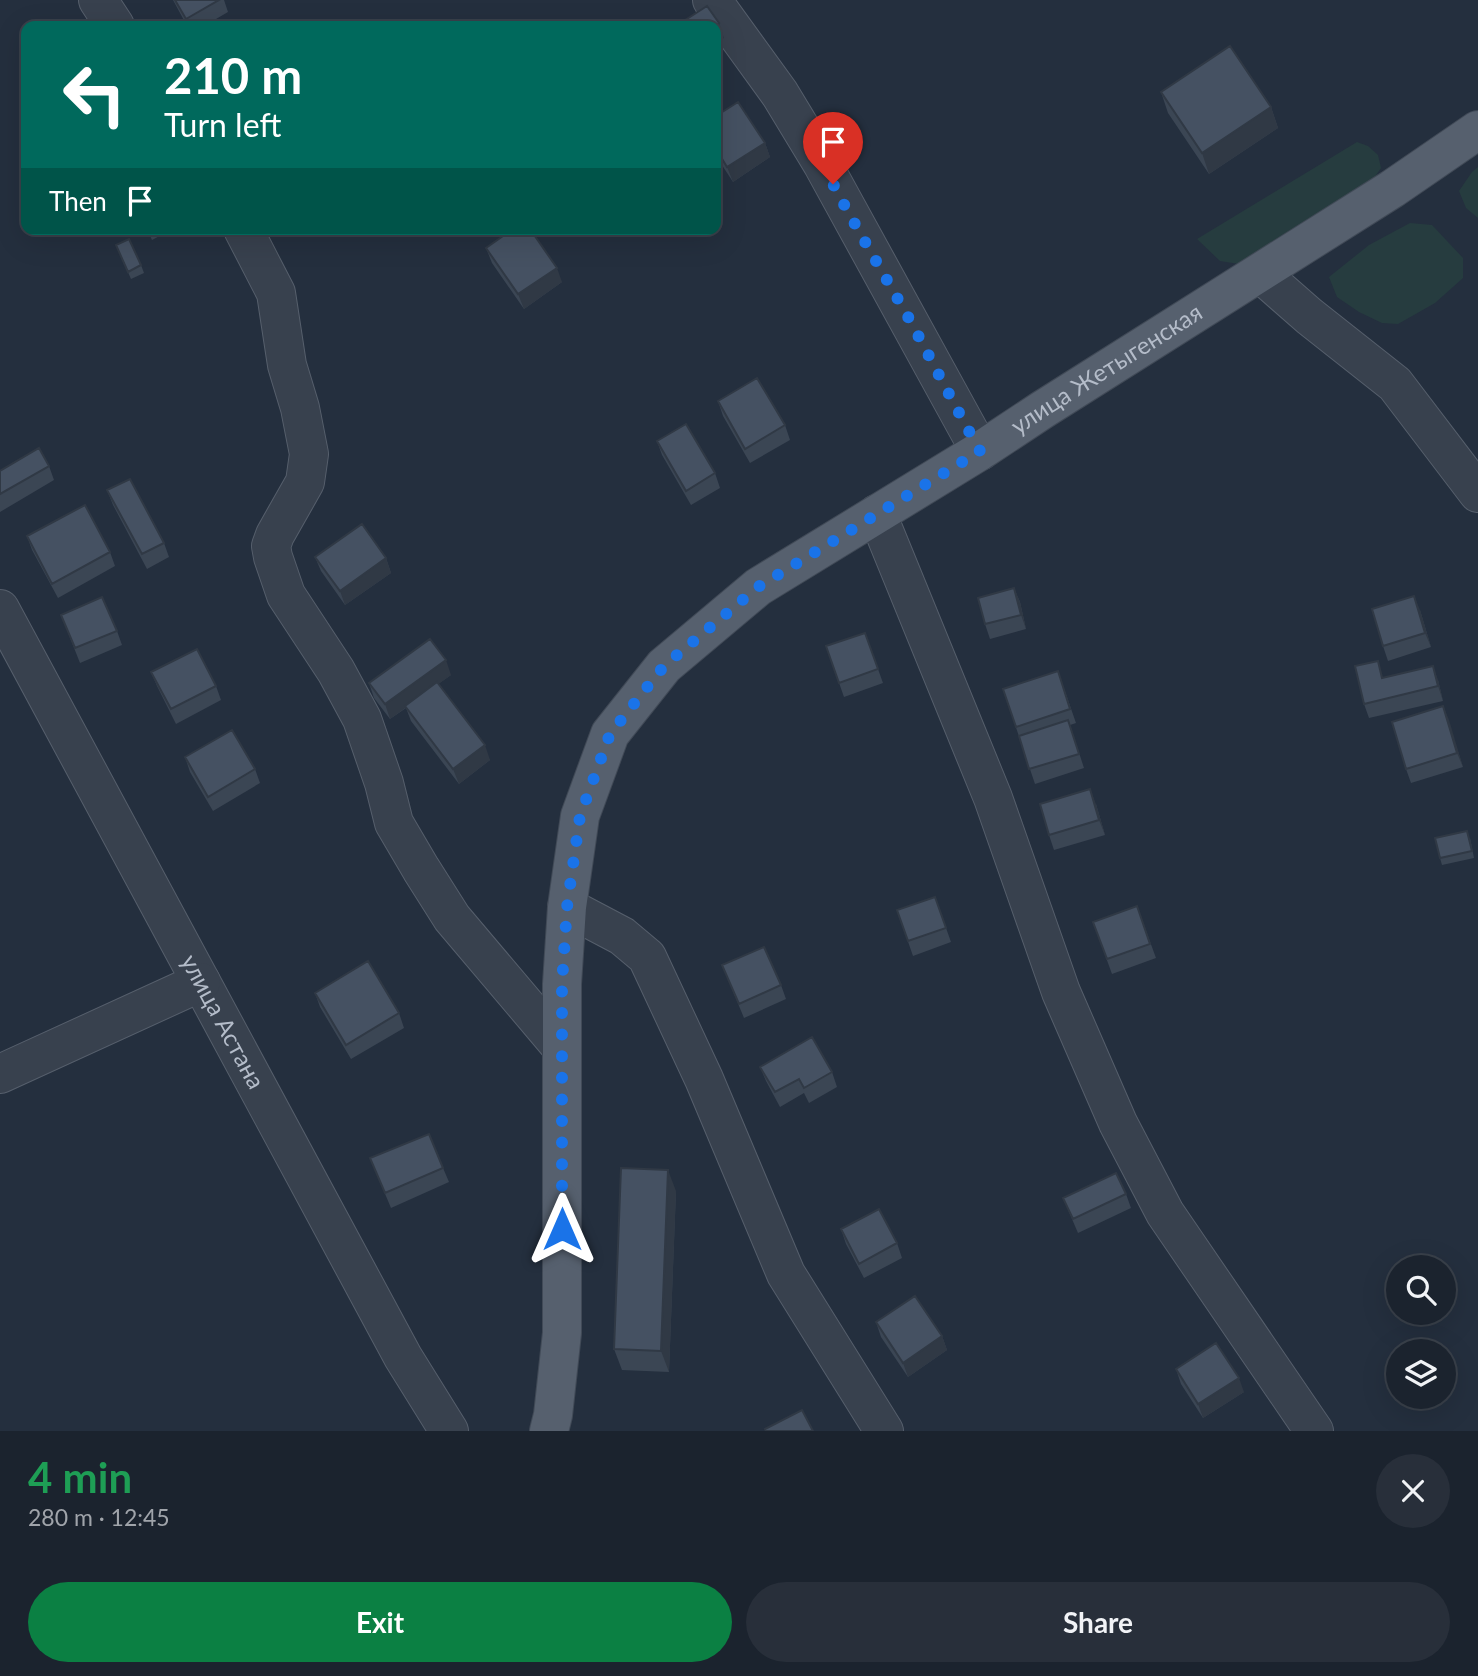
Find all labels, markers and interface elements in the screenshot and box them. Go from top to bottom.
text: 210 m [164,46,302,104]
icon: left [49,49,140,140]
text: Turn left [164,105,281,144]
pin [803,112,863,184]
icon: arrive [814,123,852,161]
icon: arrive [121,182,159,220]
text: Then [49,185,107,217]
street label: улица Жетыгенская [1005,297,1207,440]
street label: улица Астана [176,949,272,1093]
position arrow [525,1192,599,1266]
map controls [1386,1255,1456,1409]
button: search [1386,1255,1456,1325]
button: layers [1386,1339,1456,1409]
text: 4 min [28,1452,132,1502]
button: close [1376,1454,1450,1528]
text: 280 m · 12:45 [28,1503,170,1531]
button: Exit [28,1582,732,1662]
button: Share [746,1582,1450,1662]

